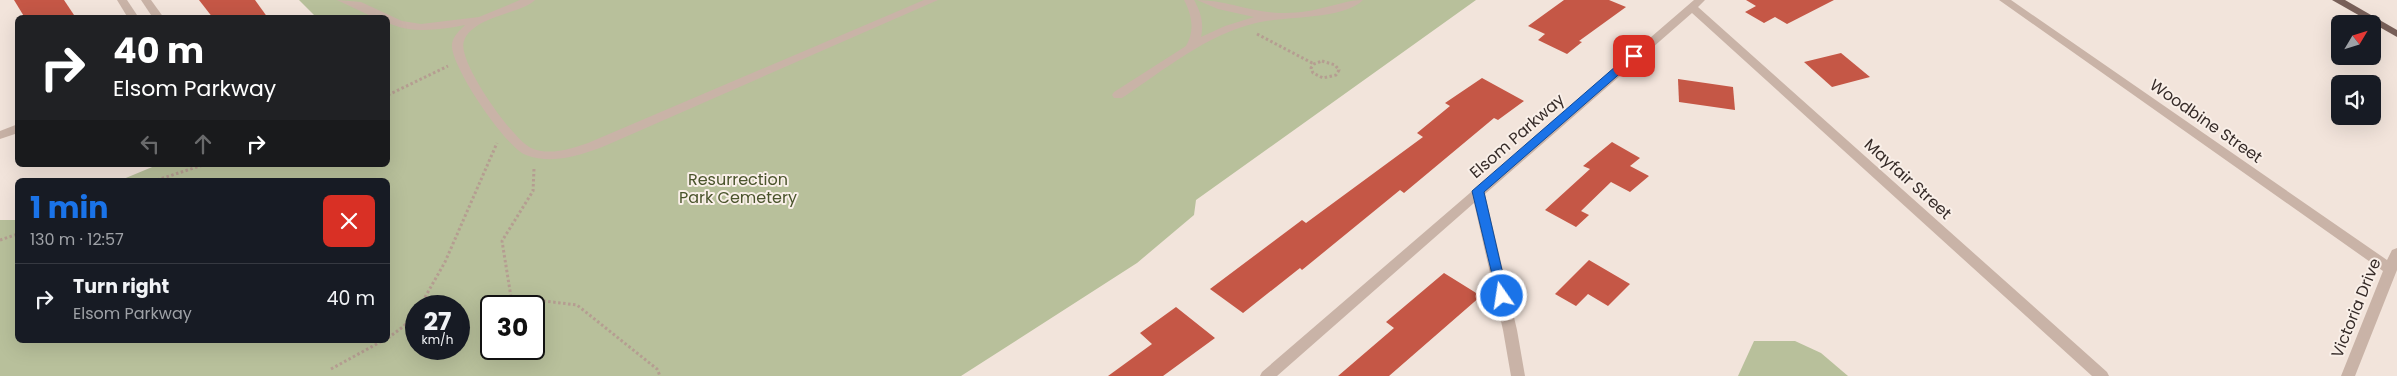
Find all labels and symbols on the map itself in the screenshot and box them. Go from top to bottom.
north arrow [2331,15,2381,65]
pin [1613,35,1655,77]
street label: Woodbine Street [2145,73,2267,169]
street label: Elsom Parkway [1465,88,1569,184]
street label: Mayfair Street [1859,133,1957,225]
park label: Resurrection Park Cemetery [679,168,797,209]
street label: Victoria Drive [2326,255,2386,361]
position arrow [1475,269,1527,321]
speed limit sign: 30 [480,295,545,360]

